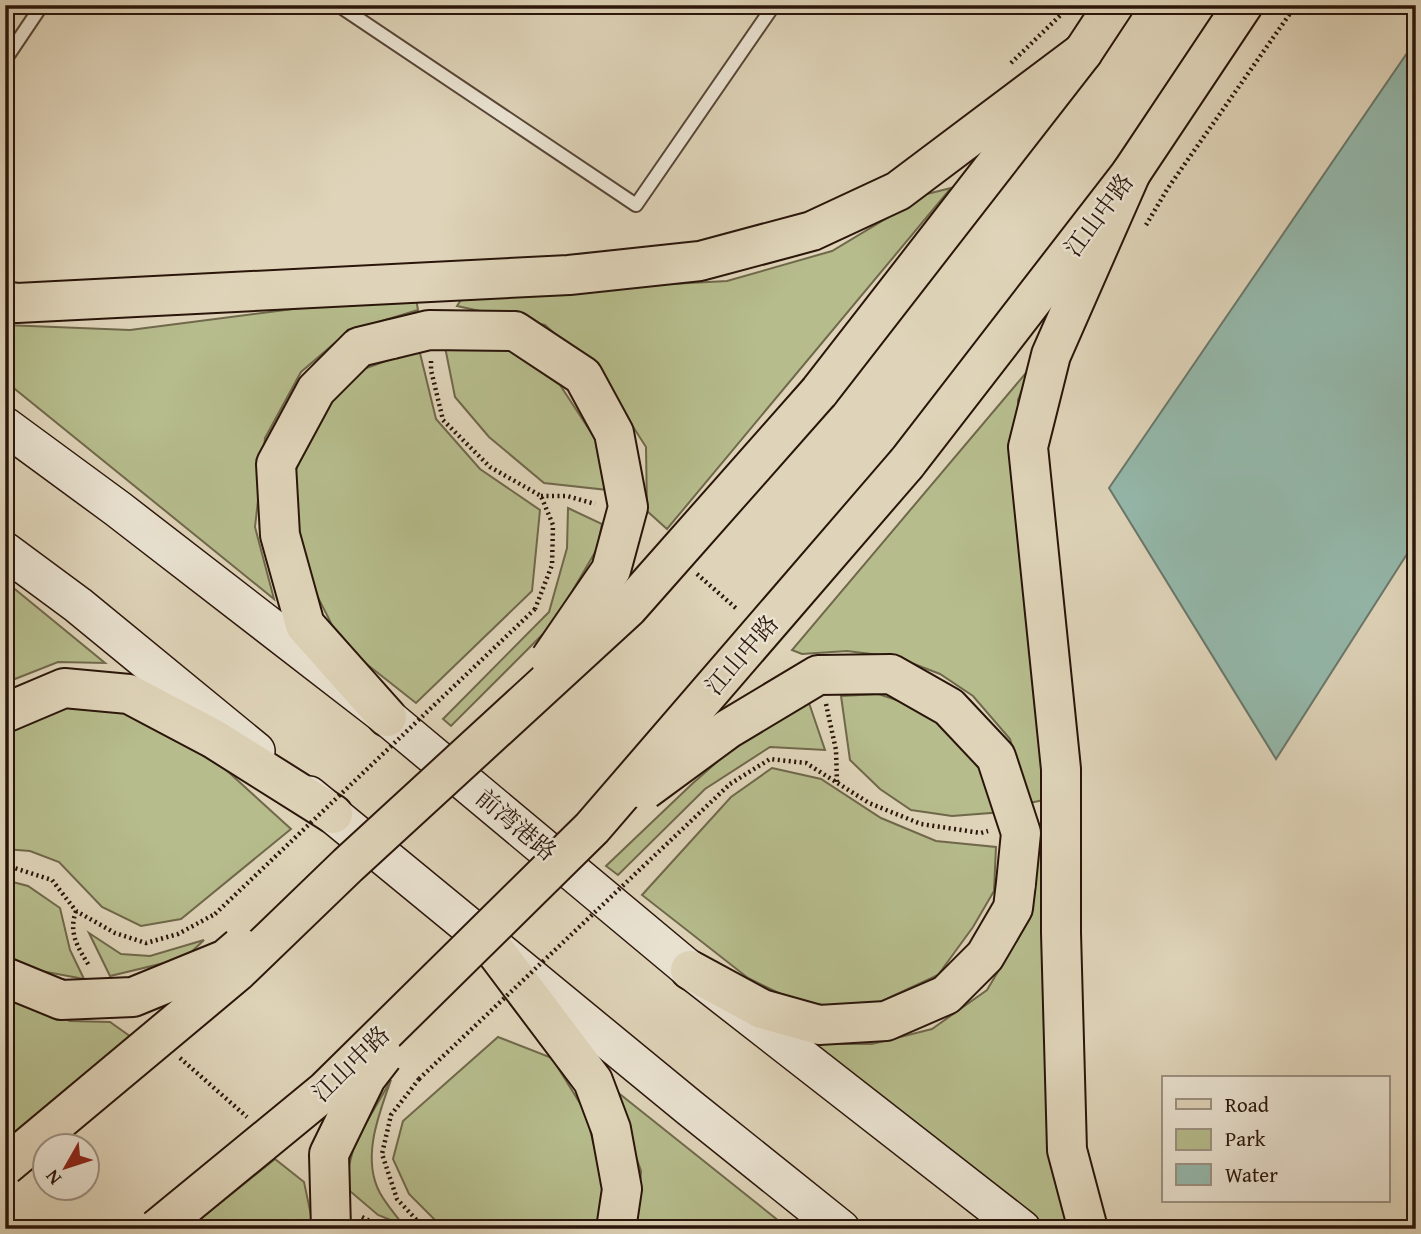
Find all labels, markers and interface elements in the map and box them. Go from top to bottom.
street label: 江山中路 [1056,166,1141,264]
street label: 江山中路 [697,607,786,702]
street label: 前湾港路 [468,780,564,869]
street label: 江山中路 [304,1018,397,1110]
legend [1162,1076,1390,1202]
text: Road [1225,1089,1270,1120]
text: Park [1225,1123,1266,1154]
north arrow [32,1132,102,1202]
text: Water [1225,1159,1278,1190]
text: N [38,1164,68,1191]

